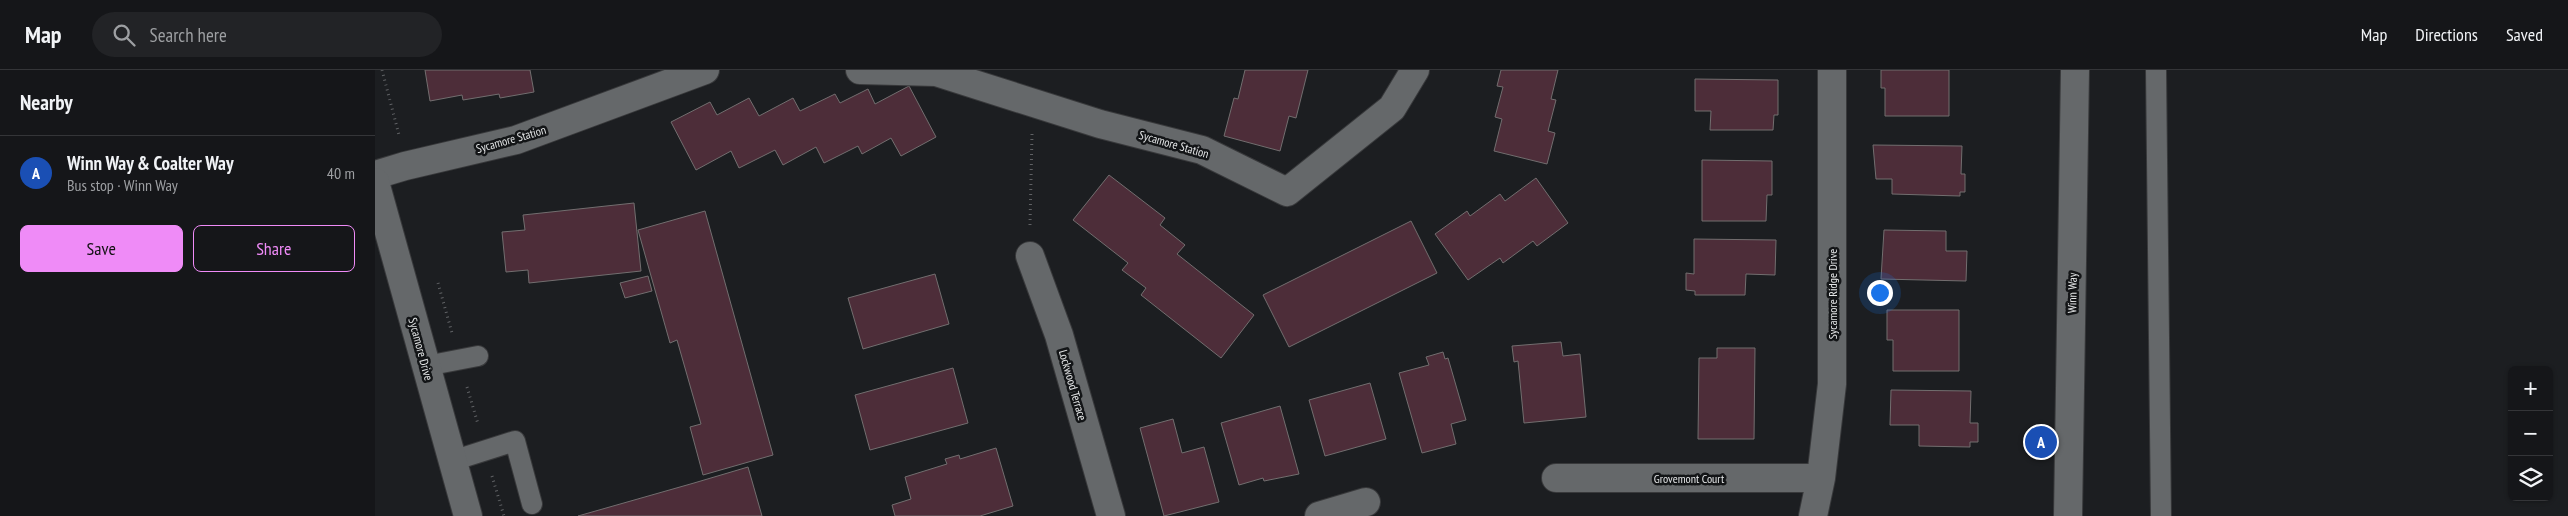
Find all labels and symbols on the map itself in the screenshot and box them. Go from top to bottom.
street label: Sycamore Station [474,122,548,156]
street label: Sycamore Station [1137,127,1211,161]
street label: Sycamore Ridge Drive [1825,249,1840,339]
street label: Winn Way [2064,272,2080,313]
your location [1867,280,1893,306]
street label: Sycamore Drive [405,316,437,382]
street label: Lockwood Terrace [1056,348,1090,422]
pin: A [2025,423,2057,461]
street label: Grovemont Court [1654,471,1725,486]

